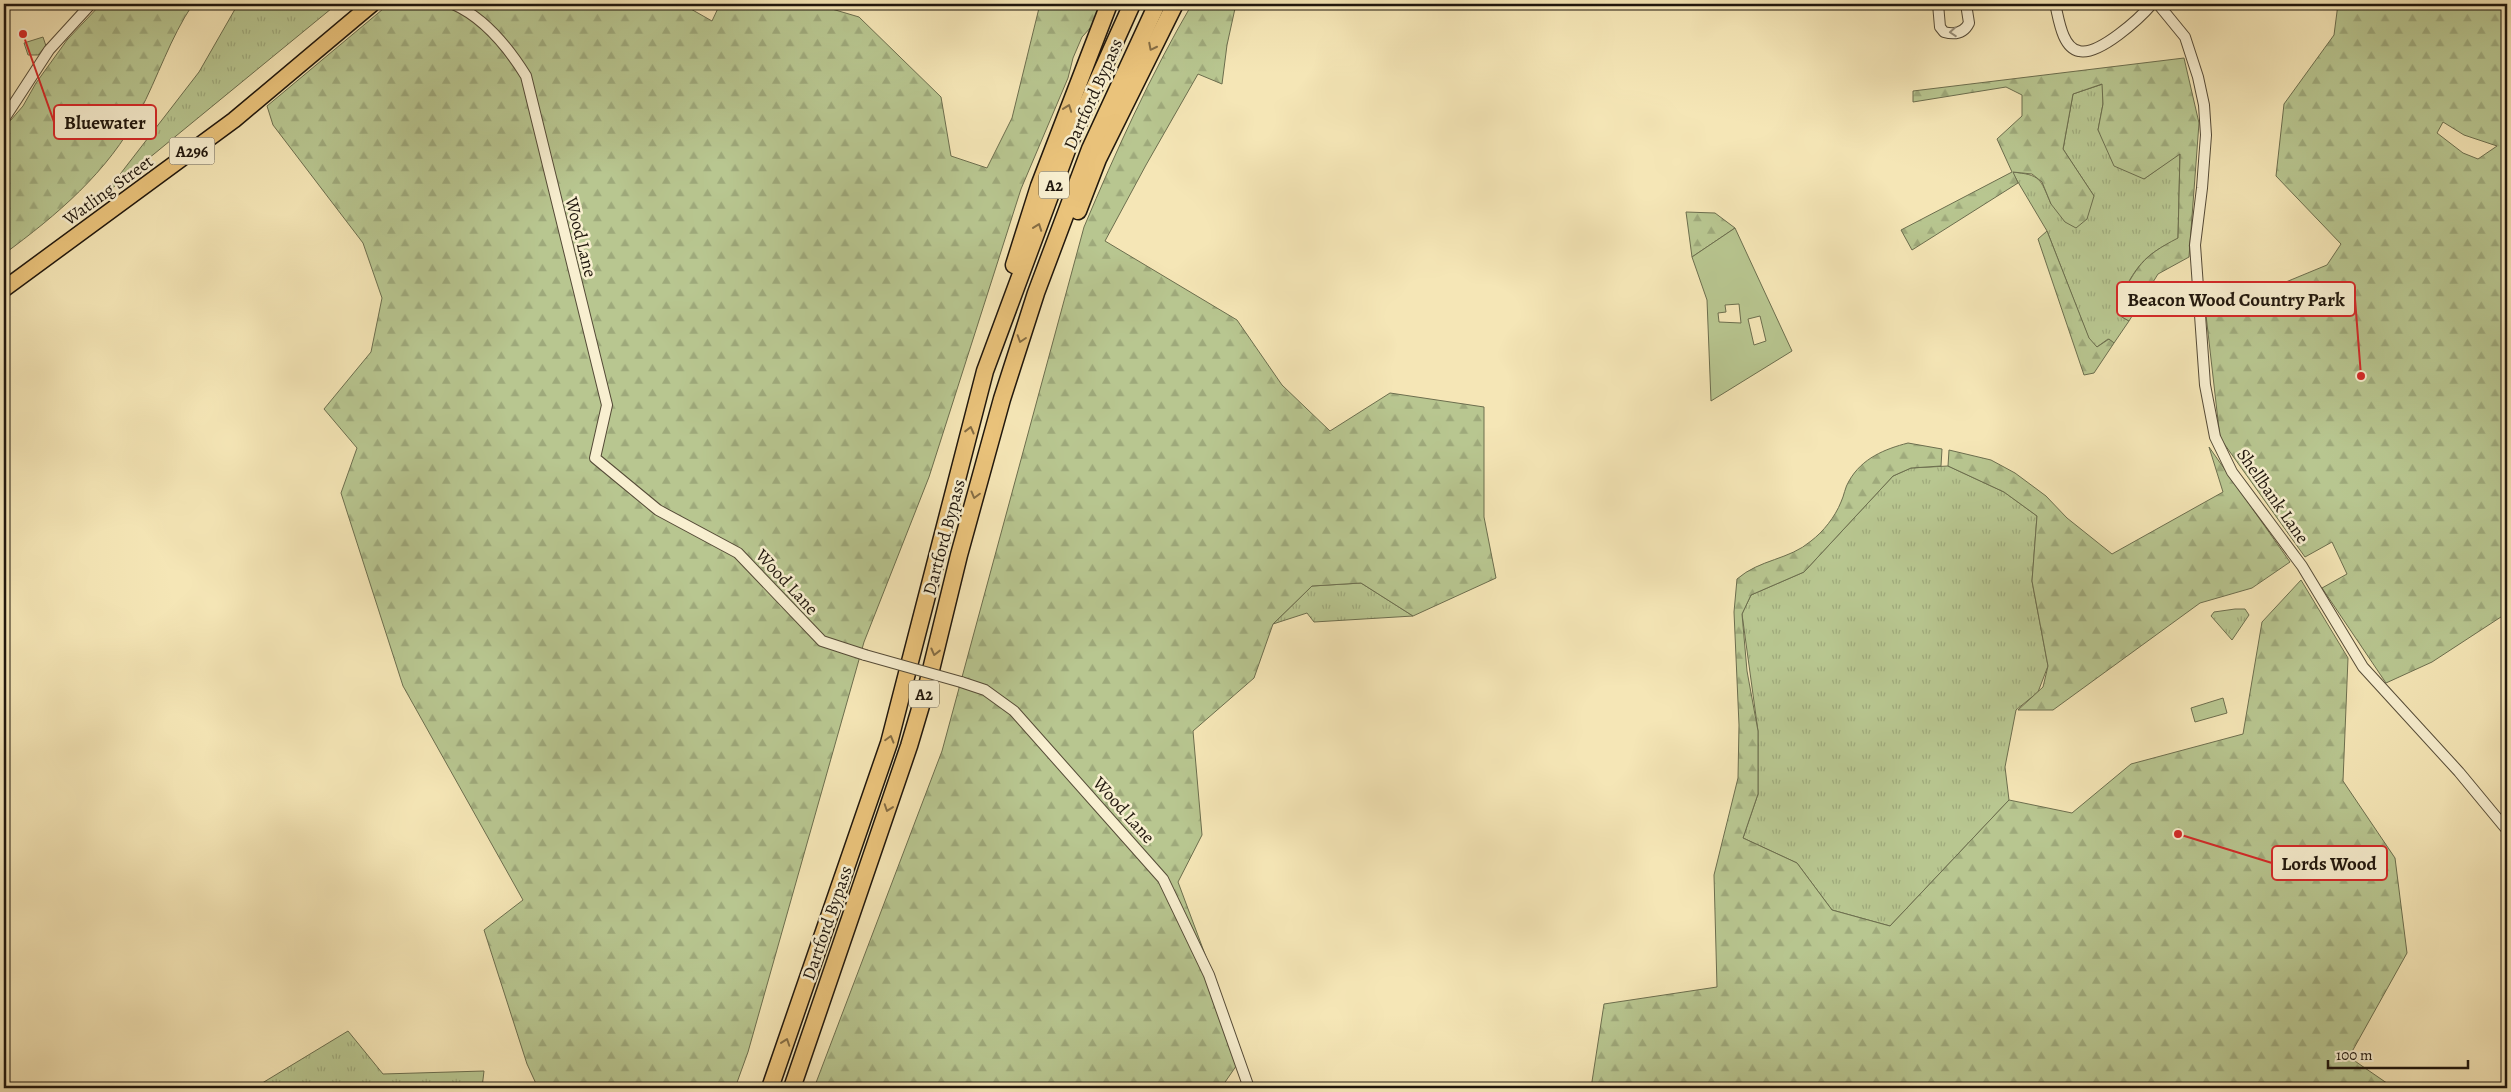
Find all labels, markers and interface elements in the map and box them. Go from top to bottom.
one-way arrow [1949,26,1957,37]
street label: Dartford Bypass [1058,35,1128,153]
one-way arrow [1148,42,1158,51]
one-way arrow [1062,104,1072,112]
callout: Bluewater [54,105,156,139]
text: Bluewater [64,110,146,136]
road number: A296 [170,138,214,164]
street label: Watling Street [57,149,158,231]
road number: A2 [1039,172,1069,198]
street label: Wood Lane [559,193,603,280]
one-way arrow [1032,223,1042,231]
callout: Beacon Wood Country Park [2117,282,2355,316]
text: Beacon Wood Country Park [2127,287,2345,313]
one-way arrow [1017,334,1027,343]
one-way arrow [964,425,975,434]
street label: Shellbank Lane [2231,444,2315,548]
street label: Dartford Bypass [917,476,971,598]
one-way arrow [971,490,981,499]
street label: Wood Lane [750,543,824,620]
one-way arrow [930,648,941,657]
road number: A2 [909,681,939,708]
one-way arrow [884,736,894,744]
street label: Wood Lane [1087,771,1160,849]
one-way arrow [884,803,894,811]
callout: Lords Wood [2272,846,2387,880]
text: Lords Wood [2281,851,2378,877]
street label: Dartford Bypass [796,863,858,983]
scale bar [2328,1037,2468,1069]
one-way arrow [781,1039,791,1047]
text: 100 m [2336,1045,2373,1065]

